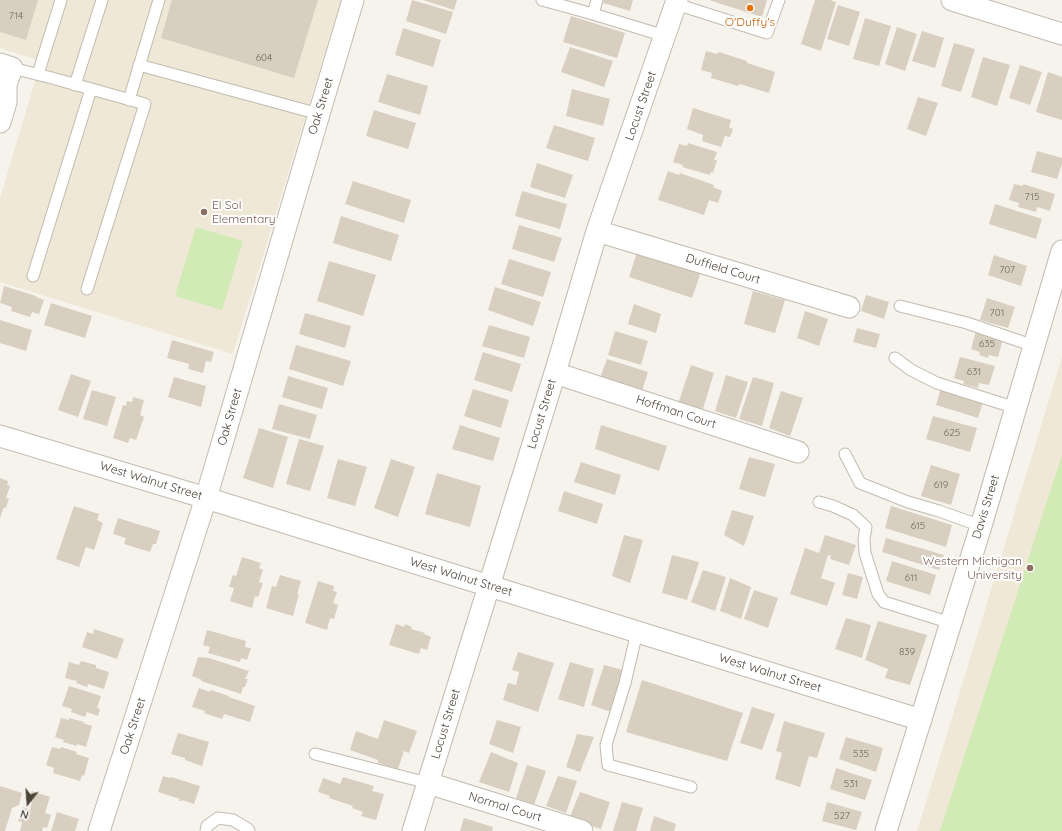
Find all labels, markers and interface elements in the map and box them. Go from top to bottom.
marker: O'Duffy's [745,3,755,13]
house number: 714 [9,10,23,22]
place label: O'Duffy's [725,15,775,29]
house number: 604 [256,52,272,64]
street label: Locust Street [622,69,660,143]
street label: Oak Street [305,76,337,136]
house number: 715 [1025,191,1039,203]
place label: El Sol Elementary [212,198,276,226]
marker: El Sol Elementary [199,207,209,217]
street label: Duffield Court [684,251,762,287]
house number: 707 [999,264,1015,276]
house number: 701 [990,307,1004,319]
house number: 635 [979,338,995,350]
house number: 631 [967,366,981,378]
street label: Locust Street [525,377,559,451]
street label: Oak Street [215,387,245,447]
street label: Hoffman Court [634,392,718,432]
house number: 625 [944,427,960,439]
street label: West Walnut Street [98,459,204,503]
street label: Davis Street [969,473,1003,541]
house number: 619 [934,479,948,491]
house number: 615 [911,520,925,532]
place label: Western Michigan University [923,554,1022,582]
street label: West Walnut Street [408,555,514,599]
marker: Western Michigan University [1025,563,1035,573]
house number: 611 [905,572,917,584]
house number: 839 [899,646,915,658]
street label: West Walnut Street [717,651,823,695]
street label: Locust Street [429,687,463,761]
street label: Oak Street [117,696,149,756]
house number: 535 [853,748,869,760]
house number: 531 [844,778,858,790]
north arrow [8,783,48,823]
street label: Normal Court [467,789,543,825]
text: N [19,807,30,822]
house number: 527 [834,810,850,822]

